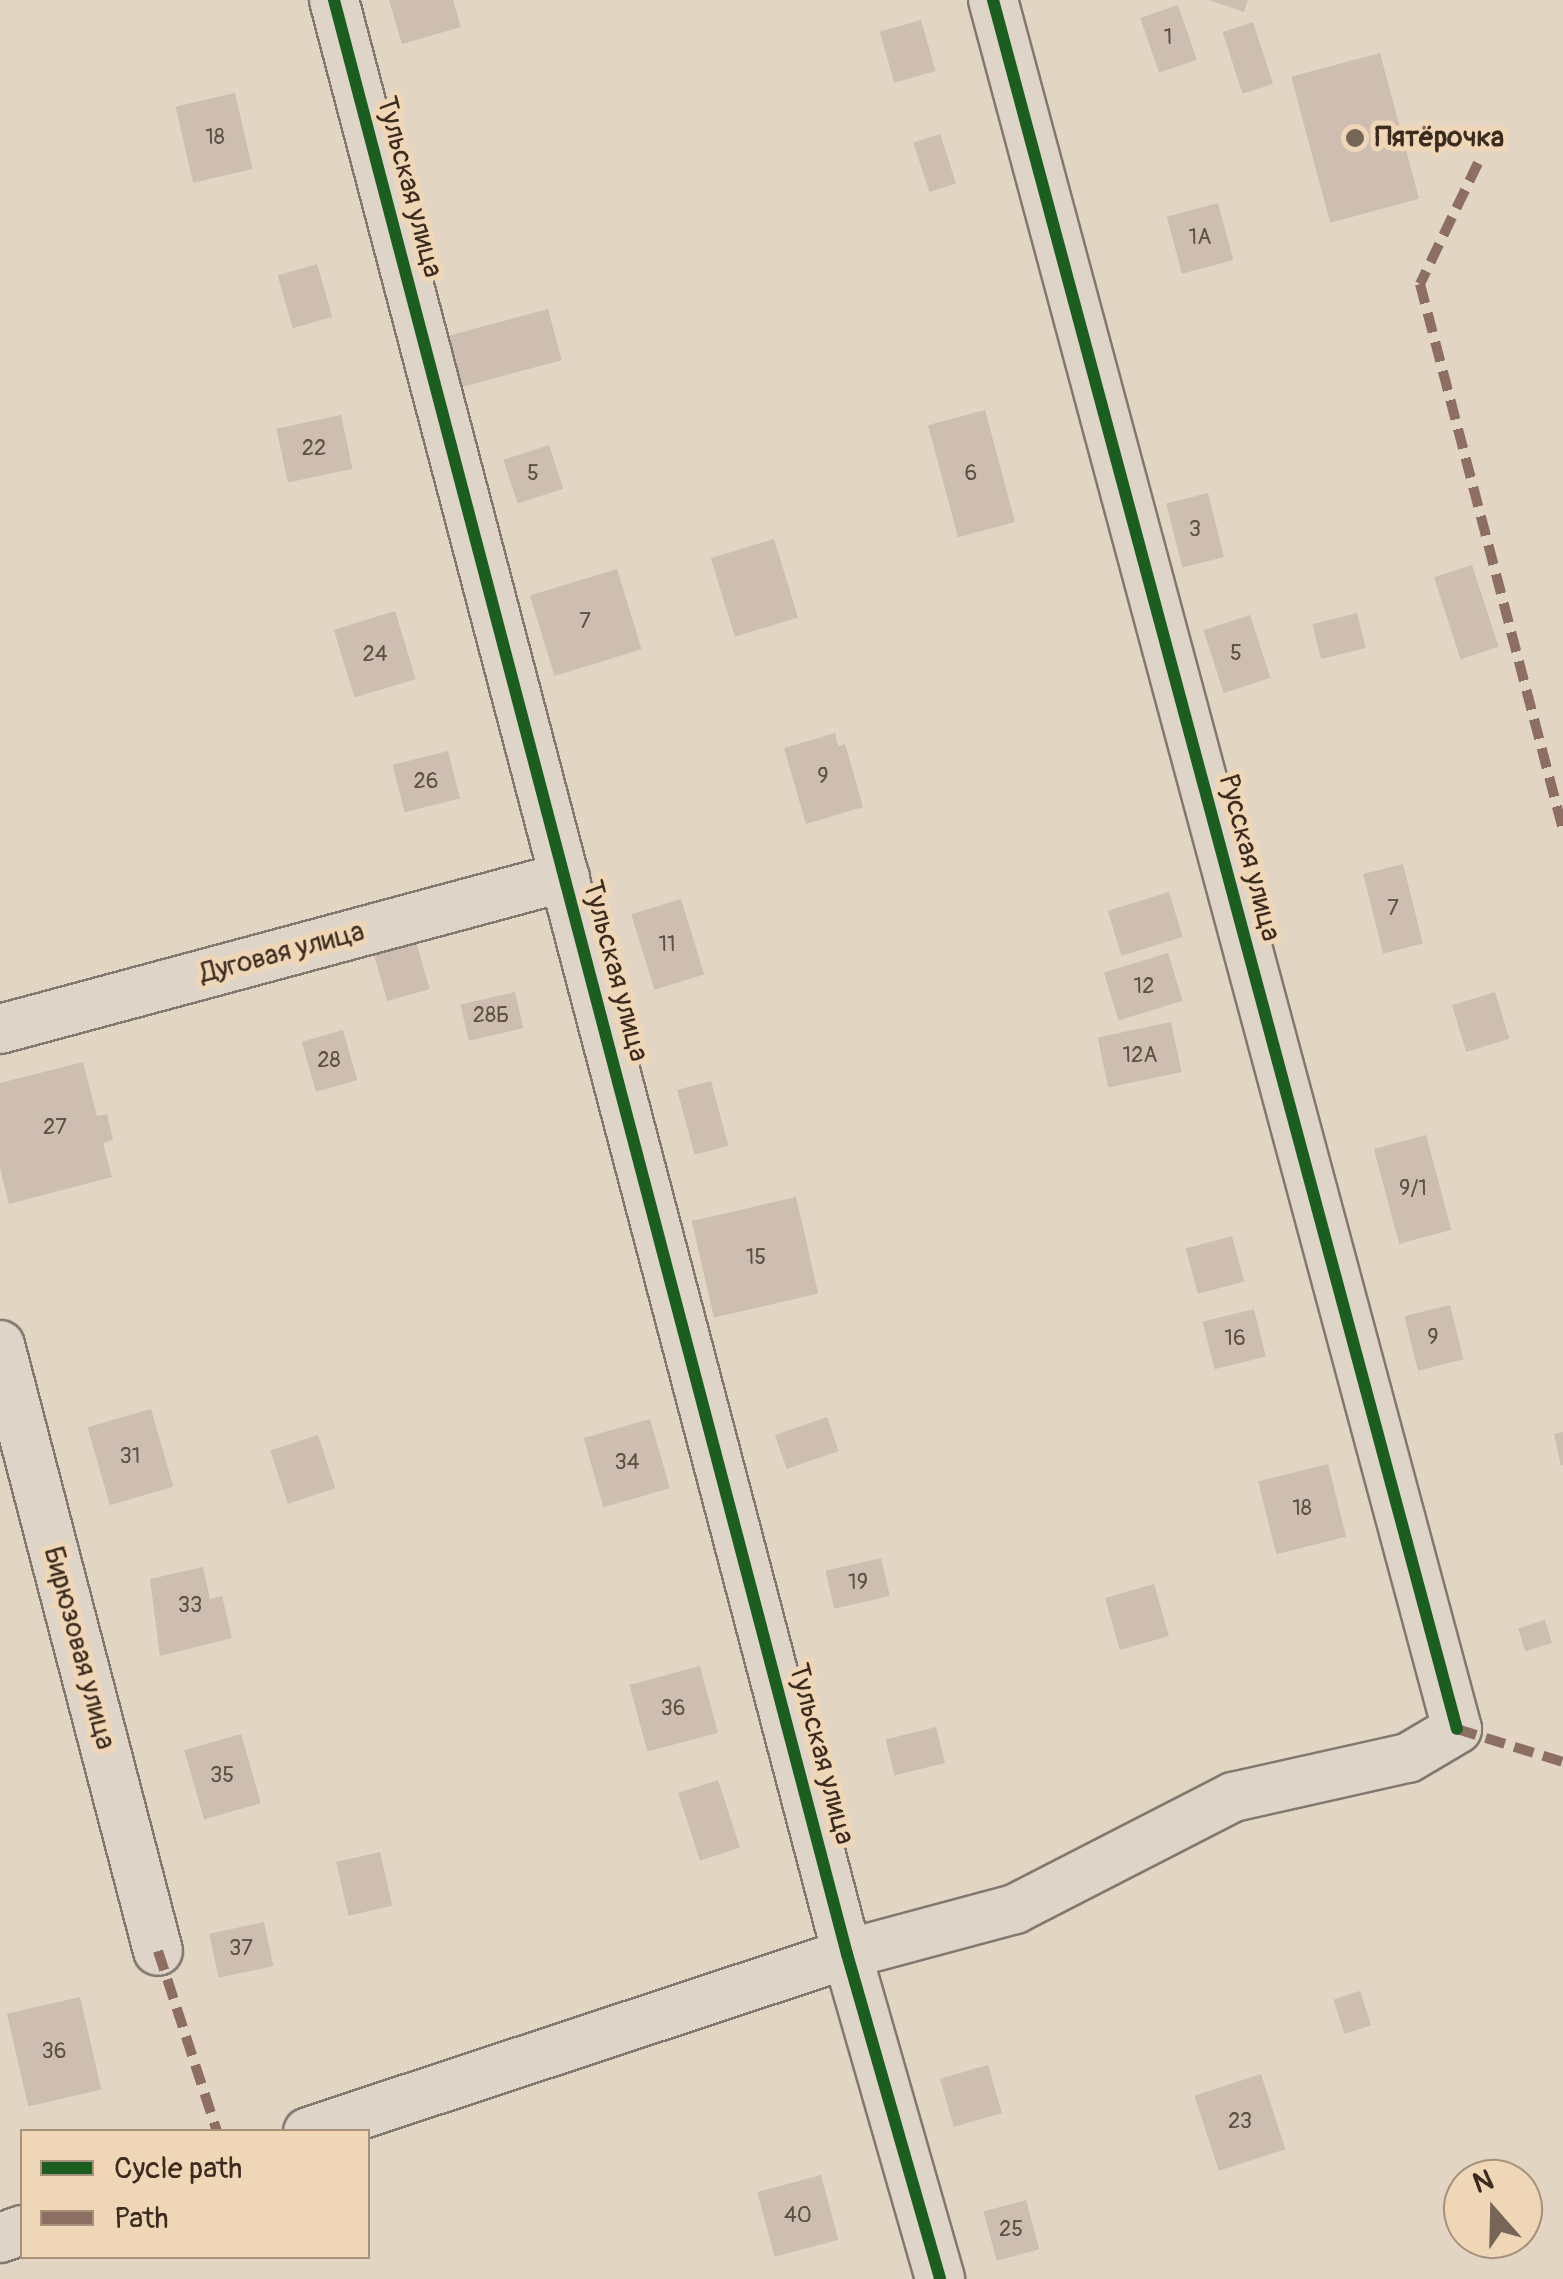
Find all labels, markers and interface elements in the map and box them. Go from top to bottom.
house number: 1 [1164,25,1172,51]
street label: Тульская улица [369,93,449,281]
place label: Пятёрочка [1375,121,1504,155]
house number: 18 [205,125,225,151]
marker: Пятёрочка [1344,127,1366,149]
house number: 1А [1189,225,1211,251]
house number: 22 [302,436,326,462]
house number: 5 [527,461,539,487]
house number: 6 [965,461,977,487]
house number: 3 [1189,517,1201,543]
house number: 7 [579,609,591,635]
house number: 5 [1230,641,1242,667]
house number: 24 [362,642,388,668]
house number: 9 [817,764,829,790]
house number: 26 [413,769,439,795]
street label: Русская улица [1211,771,1287,945]
street label: Тульская улица [575,877,655,1065]
house number: 7 [1387,896,1399,922]
street label: Дуговая улица [196,915,368,991]
house number: 11 [658,932,676,958]
house number: 12 [1134,974,1154,1000]
house number: 28Б [473,1003,509,1029]
house number: 12А [1122,1043,1158,1069]
house number: 28 [317,1048,341,1074]
house number: 27 [43,1115,67,1141]
house number: 9/1 [1399,1176,1427,1202]
house number: 15 [746,1245,766,1271]
house number: 9 [1427,1325,1439,1351]
house number: 16 [1224,1326,1246,1352]
house number: 31 [120,1444,140,1470]
house number: 34 [614,1450,640,1476]
house number: 18 [1292,1496,1312,1522]
street label: Бирюзовая улица [36,1543,122,1753]
house number: 19 [848,1570,868,1596]
house number: 33 [178,1593,202,1619]
street label: Тульская улица [781,1660,861,1848]
house number: 36 [660,1696,686,1722]
house number: 35 [210,1763,234,1789]
house number: 37 [229,1936,253,1962]
house number: 36 [41,2039,67,2065]
house number: 23 [1228,2109,1252,2135]
legend [20,2129,370,2259]
text: Cycle path [114,2150,242,2187]
north arrow [1443,2159,1543,2259]
text: N [1468,2163,1498,2202]
text: Path [114,2200,169,2237]
house number: 40 [784,2203,812,2229]
house number: 25 [999,2217,1023,2243]

